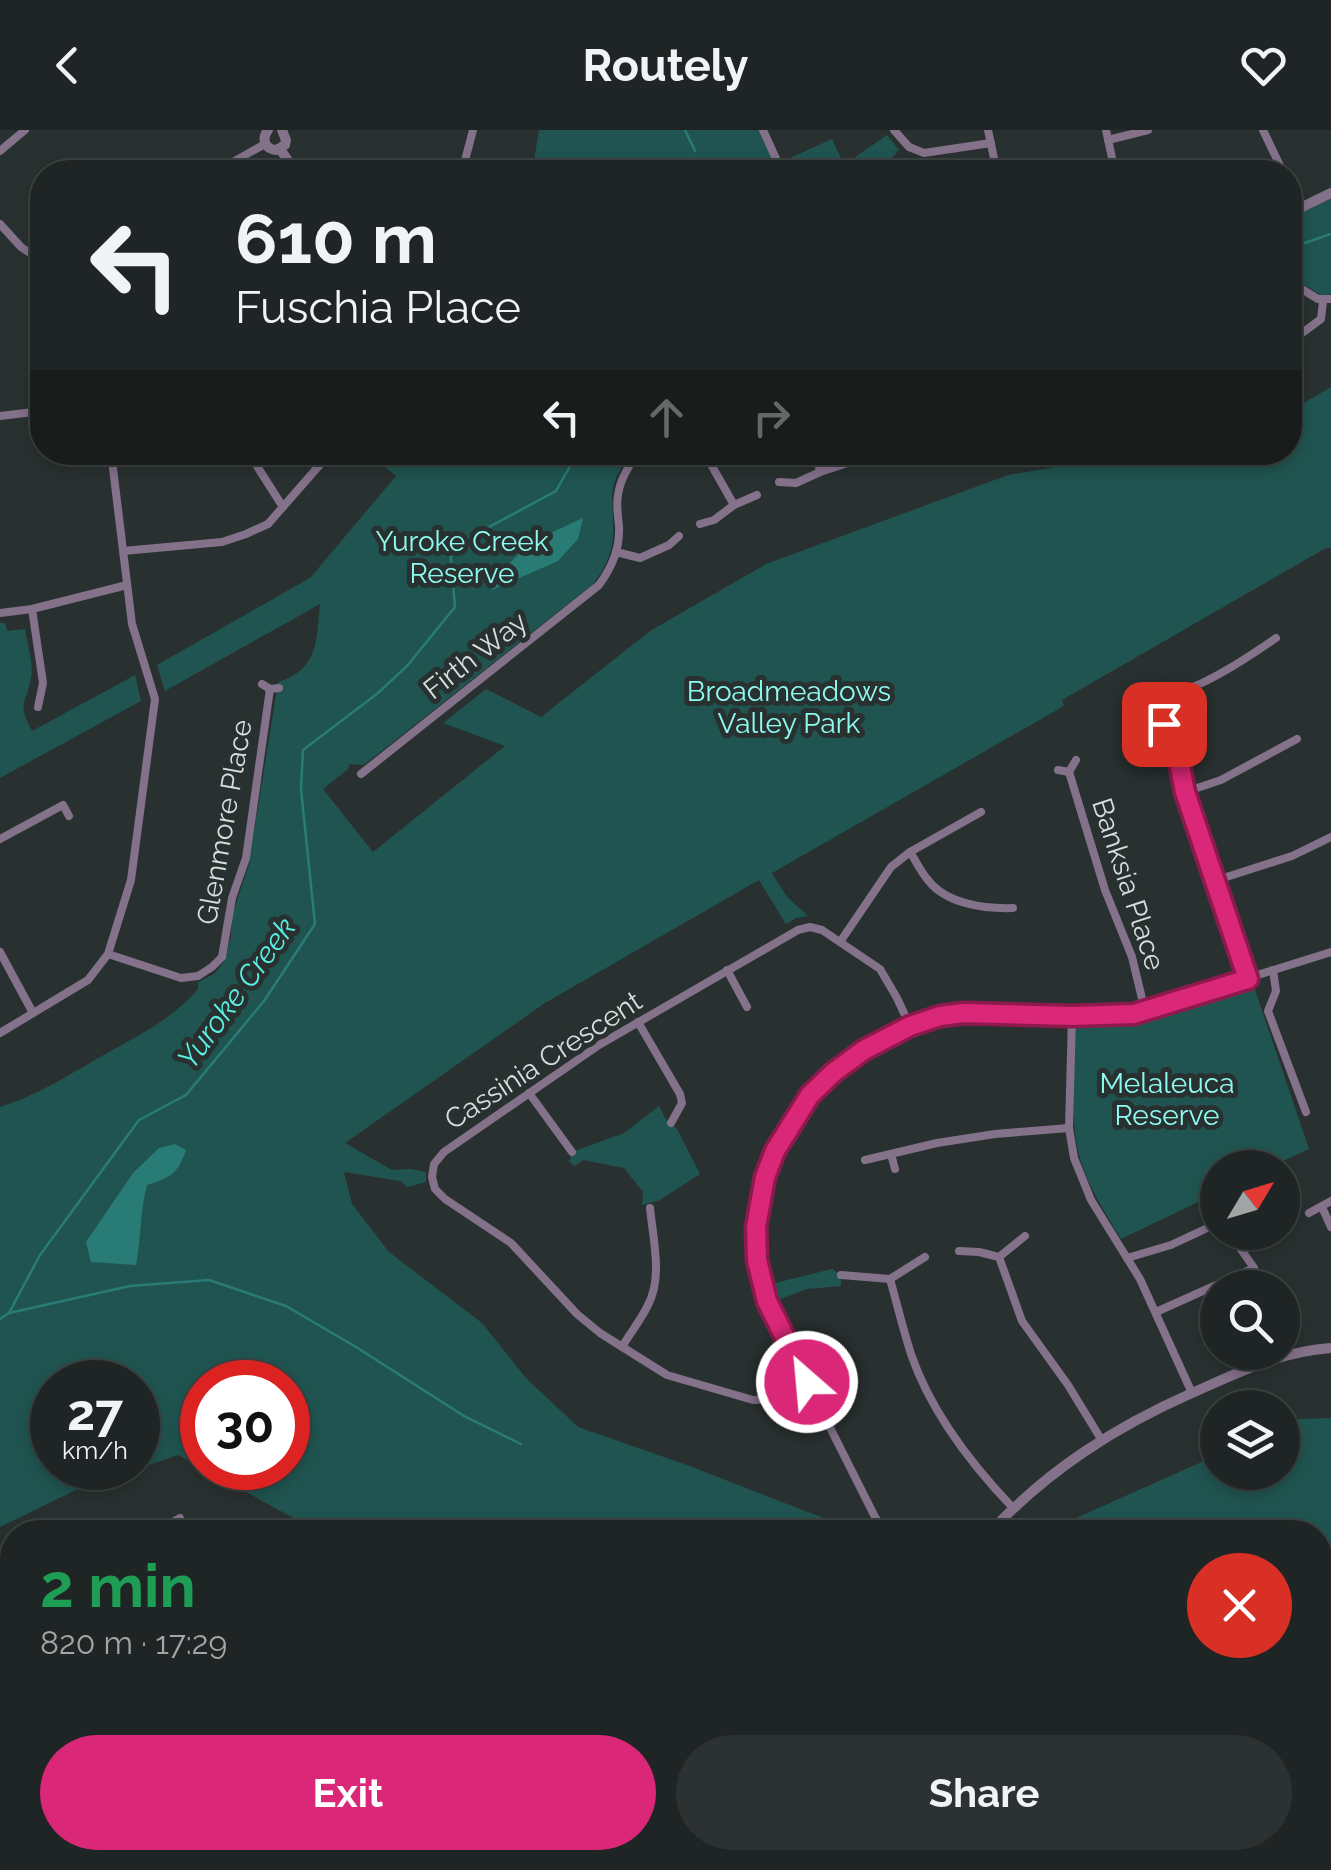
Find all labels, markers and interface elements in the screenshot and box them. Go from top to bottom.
icon: back [40,38,95,93]
icon: heart [1236,38,1291,93]
text: Routely [583,39,748,92]
text: 610 m [235,197,437,279]
icon: left [70,200,200,330]
text: Fuschia Place [235,281,521,334]
icon: left [534,390,589,445]
icon: ahead [639,390,694,445]
icon: right [744,390,799,445]
park label: Yuroke Creek Reserve [375,525,549,590]
street label: Firth Way [417,605,534,706]
park label: Broadmeadows Valley Park [687,675,891,740]
pin [1122,682,1207,767]
icon: arrive [1137,697,1192,752]
street label: Glenmore Place [190,717,259,927]
street label: Banksia Place [1085,794,1172,974]
water label: Yuroke Creek [170,911,303,1075]
street label: Cassinia Crescent [439,984,648,1136]
park label: Melaleuca Reserve [1100,1067,1234,1132]
north arrow [1200,1150,1300,1250]
map controls [1200,1150,1300,1490]
button: search [1200,1270,1300,1370]
position arrow [755,1330,859,1434]
speed limit sign: 30 [180,1360,310,1490]
text: 27 [67,1383,123,1442]
button: layers [1200,1390,1300,1490]
text: km/h [62,1435,128,1465]
text: 2 min [40,1551,196,1621]
button: close [1187,1553,1292,1658]
text: 820 m · 17:29 [40,1624,227,1661]
button: Exit [40,1735,656,1850]
button: Share [676,1735,1292,1850]

